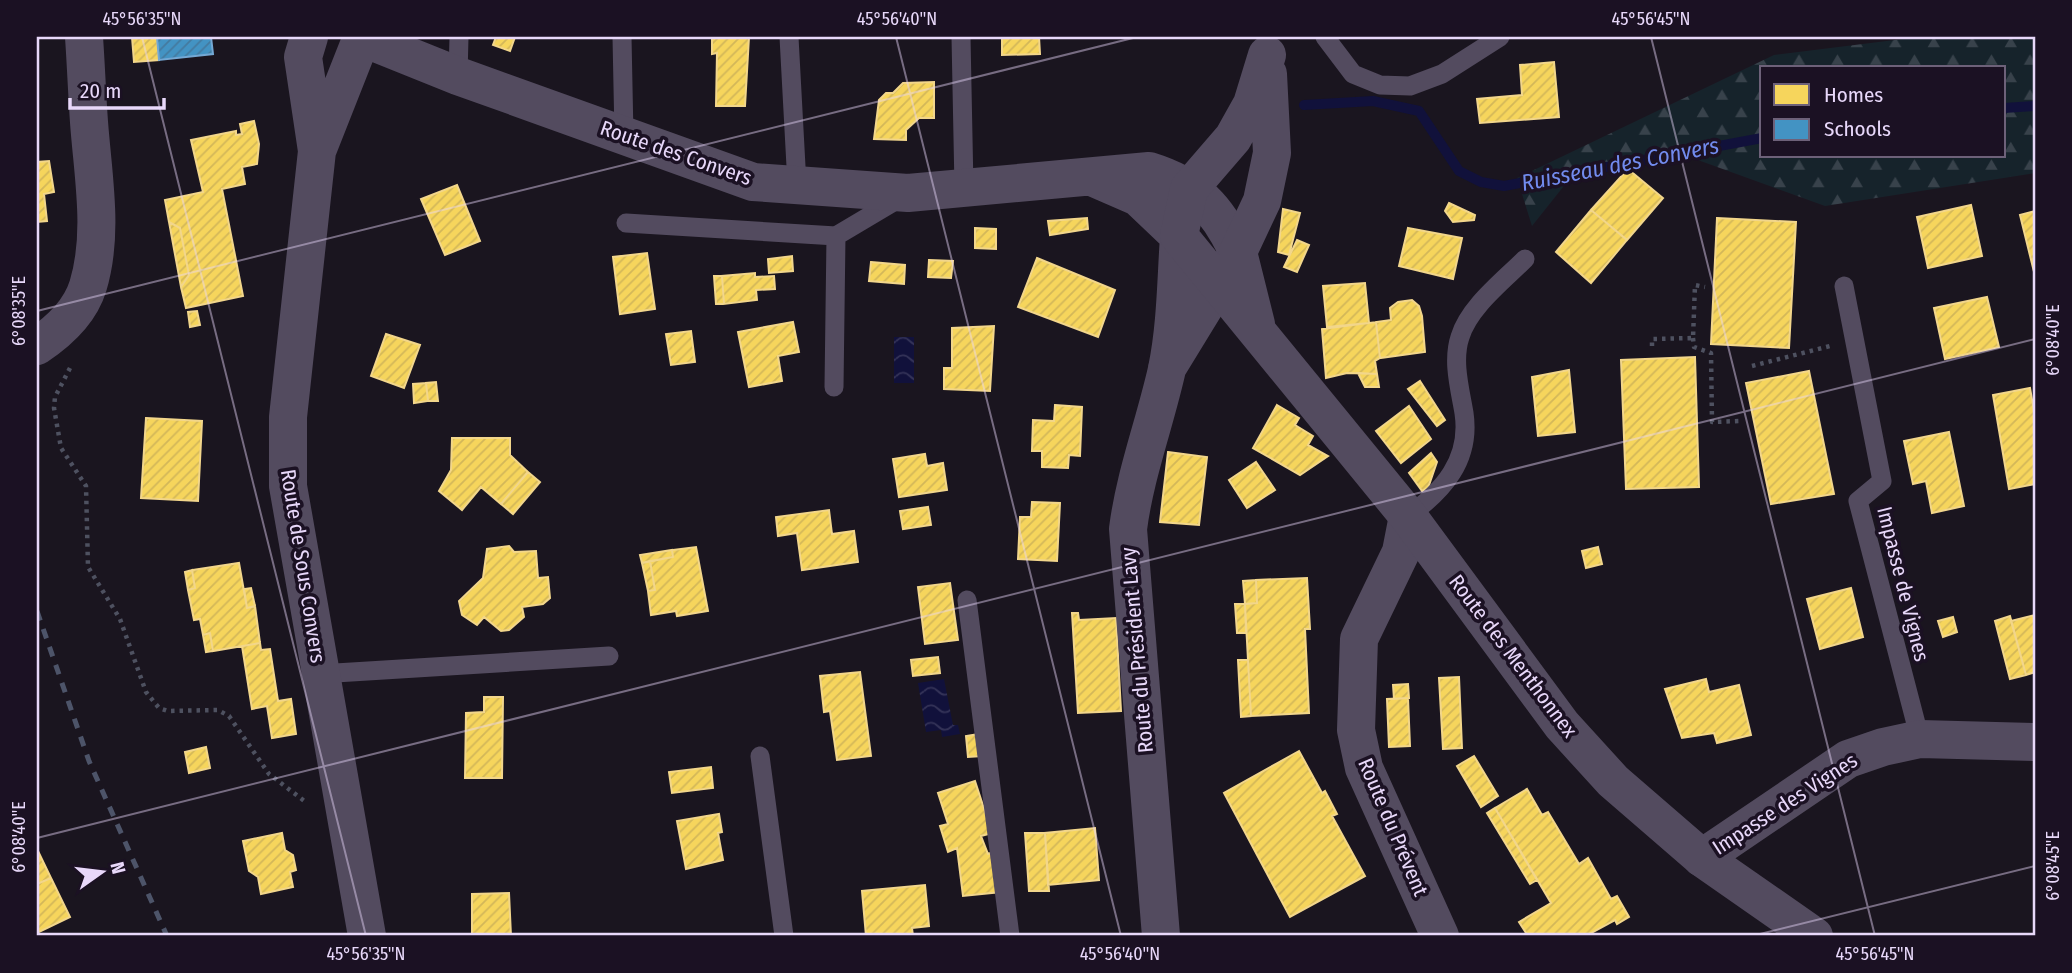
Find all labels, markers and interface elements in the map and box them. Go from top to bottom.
text: 45°56'35"N [102,8,182,30]
text: 45°56'40"N [857,8,937,30]
text: 45°56'45"N [1612,8,1690,30]
scale bar [70,66,164,110]
legend [1760,66,2006,158]
text: 20 m [80,78,121,104]
text: Homes [1824,82,1883,108]
street label: Route des Convers [597,115,755,191]
text: Schools [1824,116,1891,142]
water label: Ruisseau des Convers [1519,131,1722,197]
text: 6°08'35"E [8,276,30,346]
text: 6°08'40"E [2042,304,2064,376]
street label: Route de Sous Convers [275,467,331,665]
street label: Impasse de Vignes [1871,504,1935,664]
street label: Route du Président Lavy [1115,545,1159,754]
street label: Route des Menthonnex [1443,569,1583,743]
street label: Impasse des Vignes [1708,747,1862,861]
street label: Route du Prévent [1352,754,1434,900]
text: 6°08'40"E [8,801,30,873]
text: 6°08'45"E [2042,831,2064,901]
north arrow [66,836,136,906]
text: N [105,860,131,876]
text: 45°56'35"N [326,943,406,965]
text: 45°56'40"N [1080,943,1160,965]
text: 45°56'45"N [1836,943,1914,965]

